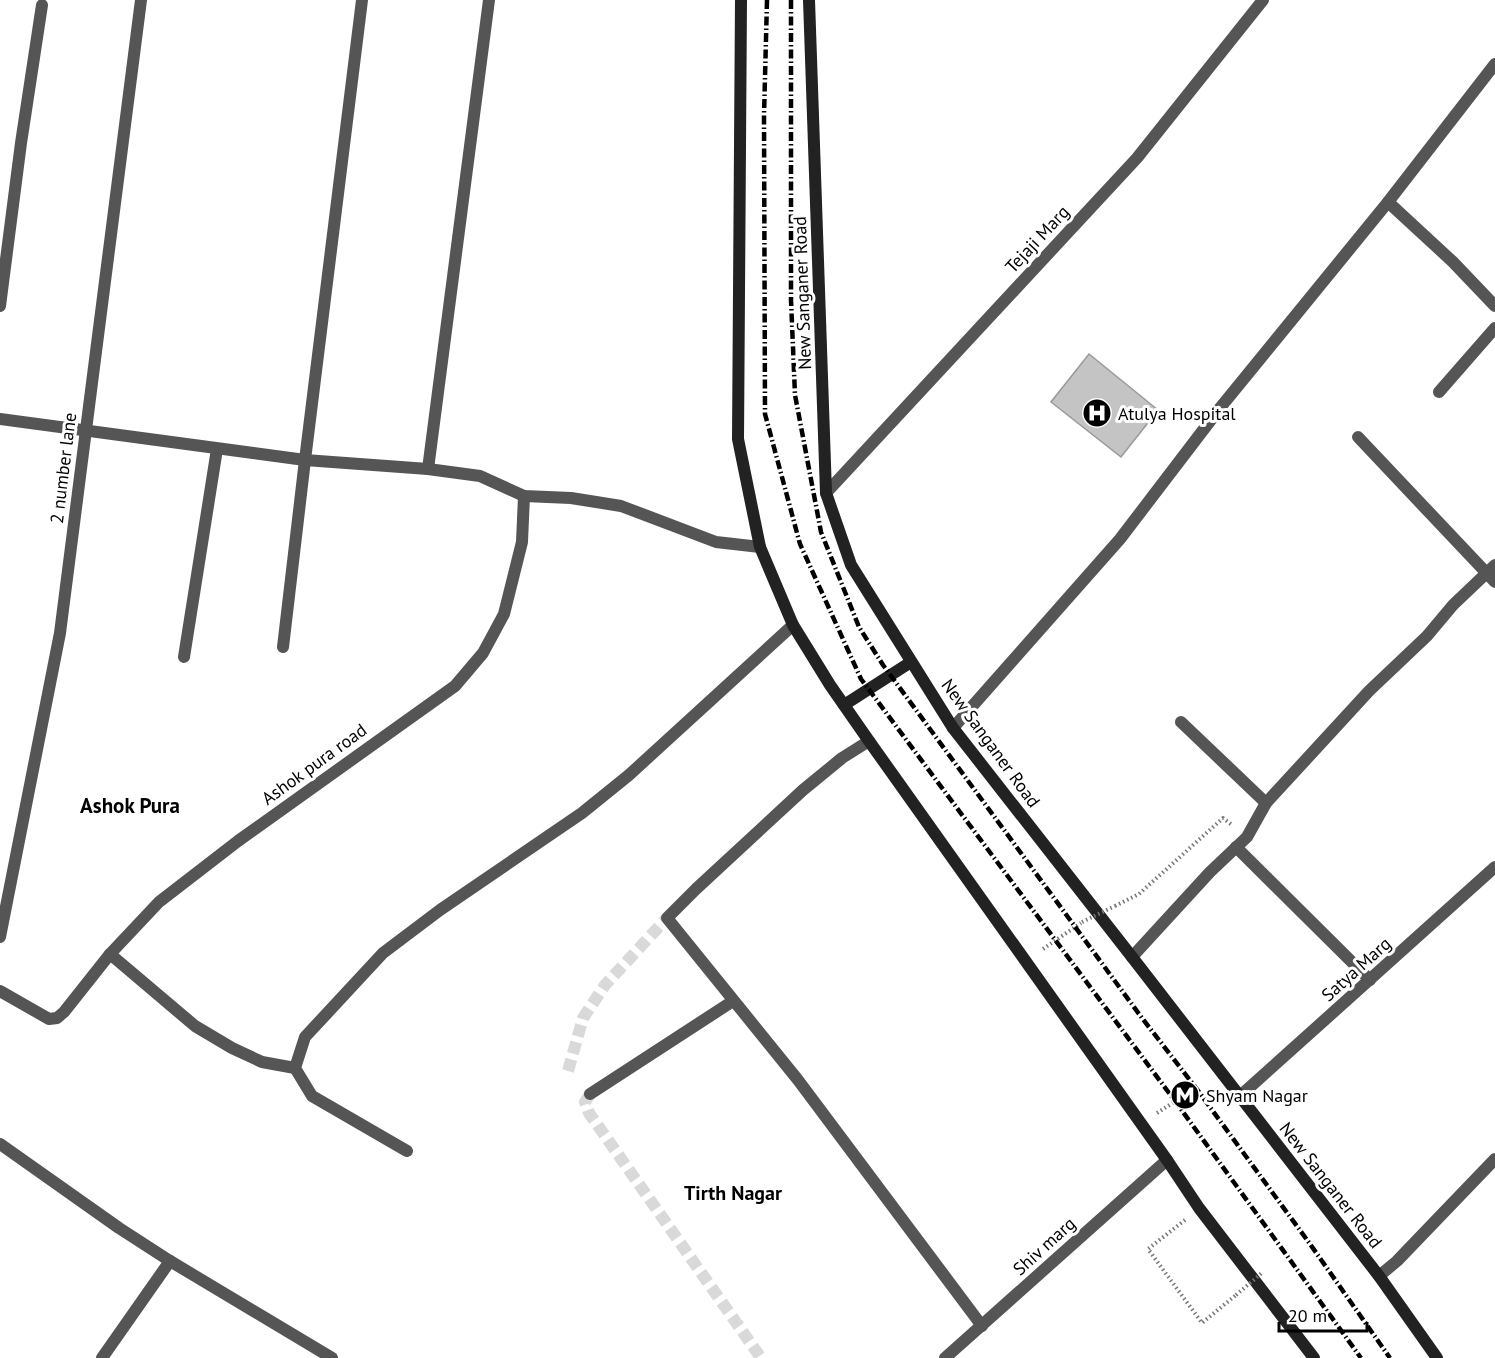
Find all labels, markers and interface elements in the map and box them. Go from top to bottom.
street label: Tejaji Marg [1000,200,1074,278]
street label: New Sanganer Road [788,216,816,370]
hospital icon: Atulya Hospital [1081,397,1113,429]
place label: Atulya Hospital [1118,402,1236,425]
street label: 2 number lane [45,411,81,525]
street label: New Sanganer Road [937,674,1045,812]
street label: Ashok pura road [257,718,371,810]
district label: Ashok Pura [80,792,180,819]
street label: Satya Marg [1316,932,1396,1006]
metro station icon: Shyam Nagar [1169,1079,1201,1111]
place label: Shyam Nagar [1206,1084,1308,1107]
street label: New Sanganer Road [1275,1117,1387,1253]
district label: Tirth Nagar [684,1180,782,1206]
street label: Shiv marg [1008,1212,1080,1280]
scale bar [1279,1295,1368,1333]
text: 20 m [1288,1304,1327,1327]

